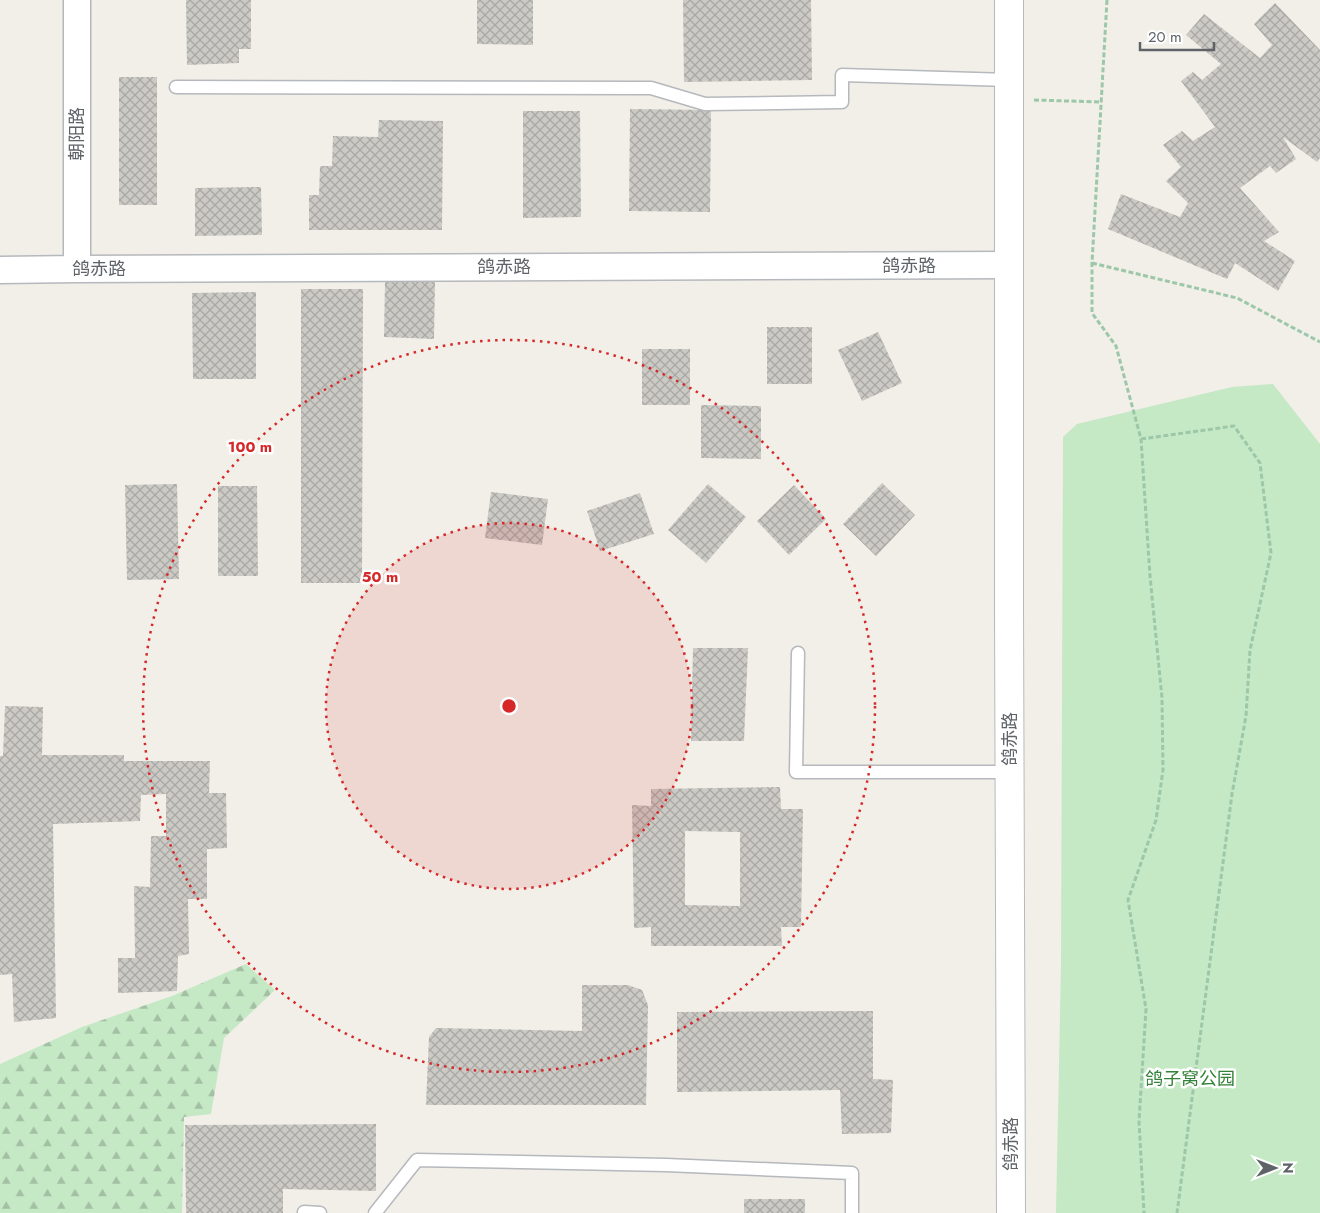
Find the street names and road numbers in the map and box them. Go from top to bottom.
street label: 朝阳路 [64,107,90,161]
street label: 鸽赤路 [882,253,936,279]
street label: 鸽赤路 [477,254,531,280]
street label: 鸽赤路 [72,256,126,282]
street label: 鸽赤路 [997,712,1023,766]
street label: 鸽赤路 [998,1117,1024,1171]

